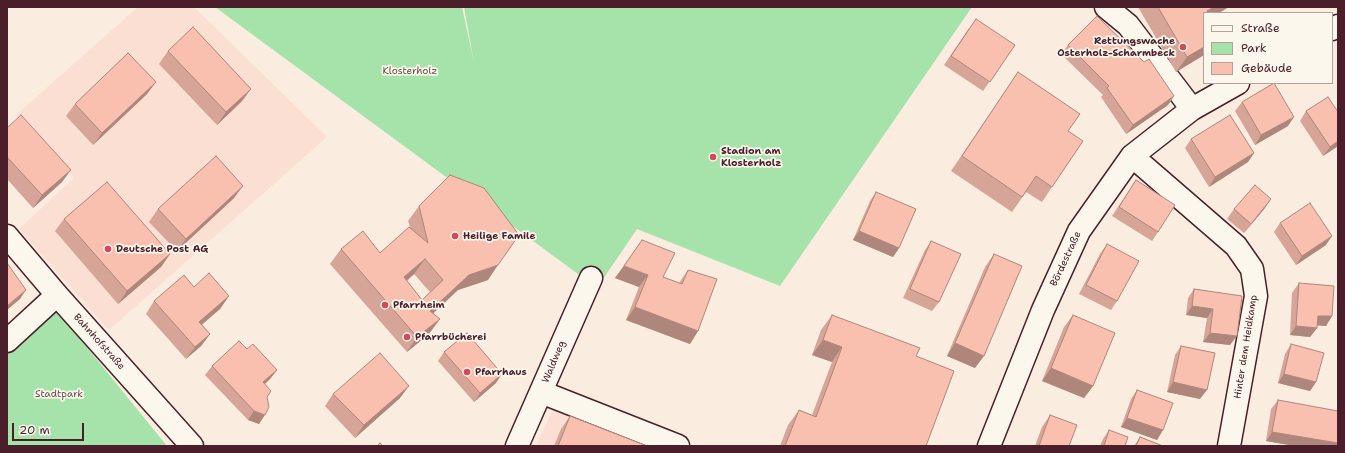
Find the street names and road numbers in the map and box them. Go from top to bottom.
street label: Bördestraße [1048,230,1084,288]
street label: Hinter dem Heidkamp [1232,294,1260,400]
street label: Bahnhofstraße [71,312,127,372]
street label: Waldweg [540,339,568,385]

